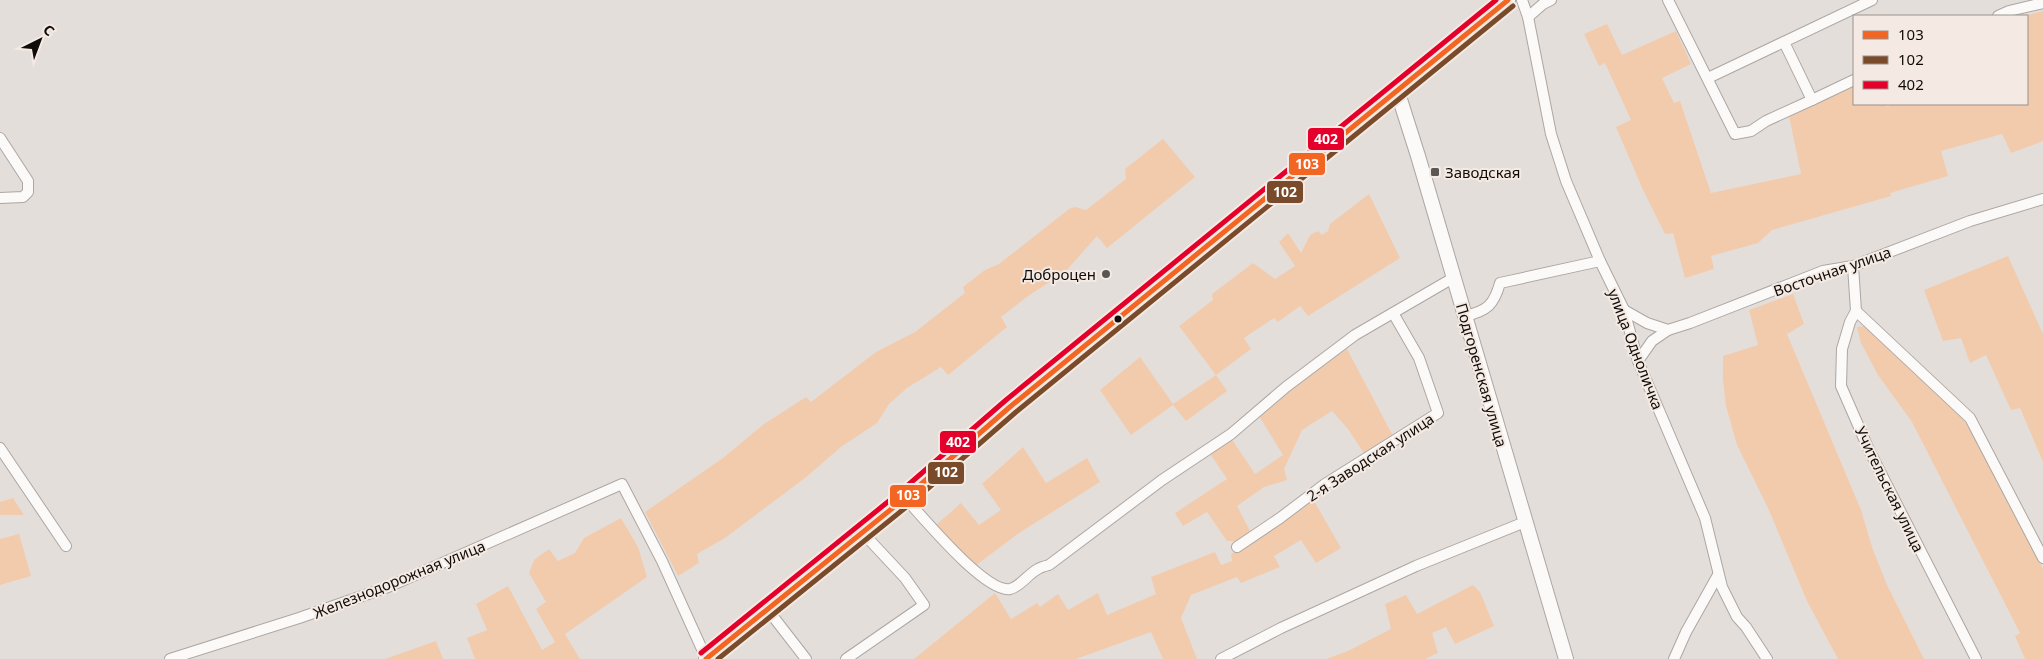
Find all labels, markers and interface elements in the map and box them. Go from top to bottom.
north arrow [15,15,65,65]
legend [1853,15,2028,105]
text: С [39,20,59,40]
text: 103 [1898,24,1924,44]
text: 102 [1898,49,1924,69]
text: 402 [1898,74,1924,94]
line badge: 402 [1307,127,1345,151]
text: 402 [1314,129,1338,148]
line badge: 103 [1288,152,1326,176]
text: 103 [1295,154,1319,173]
place label: Заводская [1445,162,1520,182]
marker: Заводская [1429,166,1441,178]
line badge: 102 [1266,180,1304,204]
text: 102 [1273,182,1297,201]
street label: Восточная улица [1771,242,1893,300]
place label: Доброцен [1023,264,1096,284]
marker: Доброцен [1100,268,1112,280]
street label: улица Одноличка [1604,286,1668,412]
street label: Подгоренская улица [1452,300,1512,450]
unlabelled marker [1113,314,1123,324]
street label: 2-я Заводская улица [1303,408,1437,506]
street label: Учительская улица [1851,423,1929,555]
line badge: 402 [939,430,977,454]
text: 402 [946,432,970,451]
line badge: 102 [927,461,965,485]
text: 102 [934,462,958,481]
line badge: 103 [889,484,927,508]
text: 103 [896,485,920,504]
street label: Железнодорожная улица [310,535,488,623]

